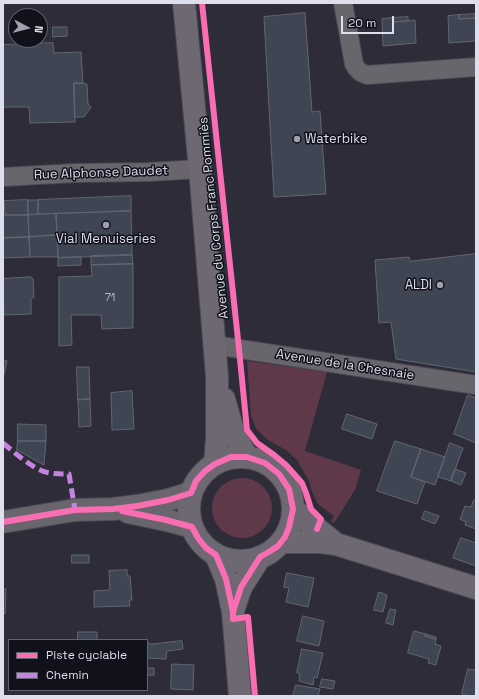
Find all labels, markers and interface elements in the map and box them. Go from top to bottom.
north arrow [8,8,48,48]
scale bar [343,8,396,34]
text: 20 m [348,15,376,31]
text: N [32,25,46,34]
street label: Avenue du Corps Franc Pommiès [196,116,232,320]
place label: Waterbike [305,131,368,147]
marker: Waterbike [292,134,302,144]
street label: Rue Alphonse Daudet [34,163,168,183]
marker: Vial Menuiseries [101,220,111,230]
place label: Vial Menuiseries [56,231,156,247]
place label: ALDI [405,277,432,293]
marker: ALDI [435,280,445,290]
house number: 71 [105,291,115,305]
street label: Avenue de la Chesnaie [275,346,415,384]
legend [8,639,148,691]
text: Piste cyclable [46,647,127,663]
text: Chemin [46,667,89,683]

